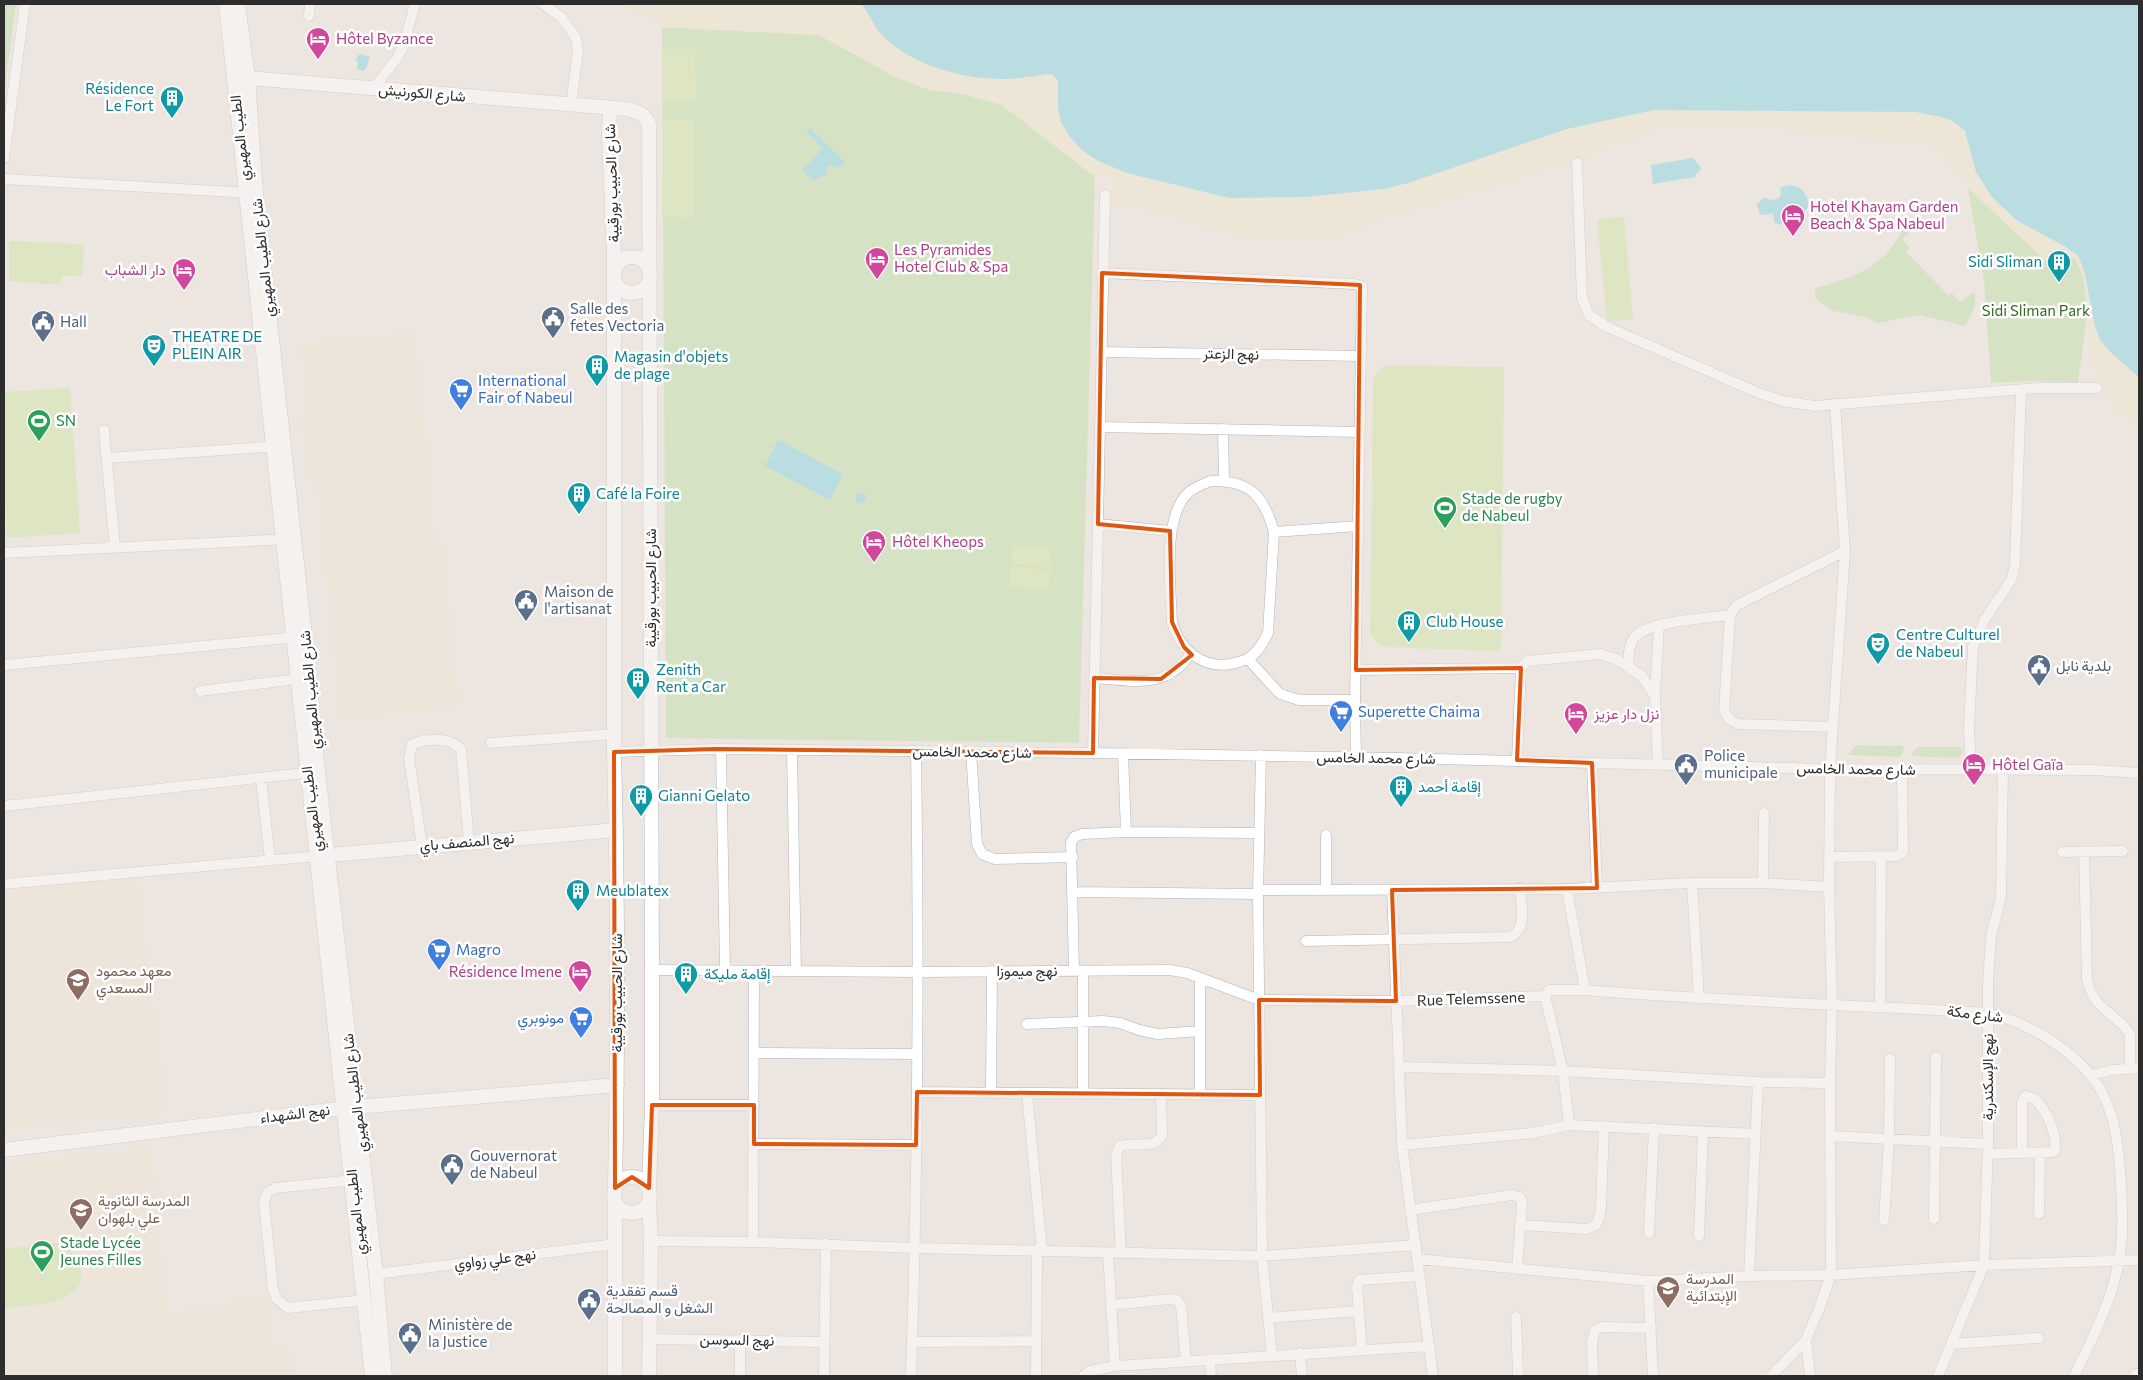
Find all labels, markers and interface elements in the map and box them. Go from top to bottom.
hotel icon: Hôtel Byzance [305,26,331,60]
place label: Hôtel Byzance [336,29,433,47]
place label: Résidence Le Fort [85,79,154,114]
street label: شارع الكورنيش [377,79,467,108]
building icon: Résidence Le Fort [159,85,185,119]
street label: الطيب المهيري [226,94,257,182]
street label: شارع الحبيب بورقيبة [600,123,625,243]
street label: شارع الطيب المهيري [247,197,282,318]
place label: Hotel Khayam Garden Beach & Spa Nabeul [1810,197,1958,232]
hotel icon: Hotel Khayam Garden Beach & Spa Nabeul [1780,203,1806,237]
place label: Les Pyramides Hotel Club & Spa [894,240,1008,275]
hotel icon: Les Pyramides Hotel Club & Spa [864,246,890,280]
building icon: Sidi Sliman [2046,249,2072,283]
place label: Sidi Sliman [1968,252,2042,270]
hotel icon: دار الشباب [171,257,197,291]
place label: دار الشباب [105,260,166,279]
place label: Salle des fetes Vectoria [570,299,664,334]
park label: Sidi Sliman Park [1982,301,2090,319]
public building icon: Salle des fetes Vectoria [540,305,566,339]
public building icon: Hall [30,309,56,343]
place label: Hall [60,312,87,330]
place label: THEATRE DE PLEIN AIR [172,327,262,362]
theatre icon: THEATRE DE PLEIN AIR [141,333,167,367]
street label: نهج الزعتر [1202,343,1259,365]
place label: Magasin d'objets de plage [614,347,728,382]
building icon: Magasin d'objets de plage [584,353,610,387]
place label: International Fair of Nabeul [478,371,573,406]
supermarket icon: International Fair of Nabeul [448,377,474,411]
sports icon: SN [26,408,52,442]
place label: SN [56,411,76,429]
building icon: Café la Foire [566,481,592,515]
place label: Café la Foire [596,484,680,502]
place label: Stade de rugby de Nabeul [1462,489,1563,524]
sports icon: Stade de rugby de Nabeul [1432,495,1458,529]
street label: شارع الحبيب بورقيبة [641,528,662,648]
hotel icon: Hôtel Kheops [861,529,887,563]
place label: Hôtel Kheops [892,532,984,550]
place label: Maison de l'artisanat [544,582,614,617]
public building icon: Maison de l'artisanat [513,588,539,622]
building icon: Club House [1396,609,1422,643]
place label: Club House [1426,612,1504,630]
place label: Centre Culturel de Nabeul [1896,625,2000,660]
street label: شارع الطيب المهيري [295,629,328,750]
theatre icon: Centre Culturel de Nabeul [1865,631,1891,665]
public building icon: بلدية نابل [2026,653,2052,687]
place label: بلدية نابل [2056,656,2111,675]
place label: Zenith Rent a Car [656,660,726,695]
building icon: Zenith Rent a Car [625,666,651,700]
supermarket icon: Superette Chaima [1328,699,1354,733]
hotel icon: نزل دار عزيز [1563,701,1589,735]
place label: Superette Chaima [1358,702,1480,720]
place label: نزل دار عزيز [1593,704,1659,723]
street label: شارع محمد الخامس [912,741,1032,764]
place label: Police municipale [1704,746,1778,781]
street label: شارع محمد الخامس [1316,747,1436,770]
public building icon: Police municipale [1673,752,1699,786]
hotel icon: Hôtel Gaïa [1961,752,1987,786]
place label: Hôtel Gaïa [1992,755,2063,773]
street label: شارع محمد الخامس [1796,758,1916,781]
street label: الطيب المهيري [297,765,330,853]
building icon: إقامة أحمد [1388,774,1414,808]
place label: إقامة أحمد [1418,777,1482,797]
building icon: Gianni Gelato [628,783,654,817]
place label: Gianni Gelato [658,786,750,804]
street label: نهج المنصف باي [419,828,515,859]
building icon: Meublatex [565,878,591,912]
place label: Meublatex [596,881,669,899]
street label: شارع الحبيب بورقيبة [607,933,628,1053]
supermarket icon: Magro [426,937,452,971]
place label: Magro [456,940,501,958]
hotel icon: Résidence Imene [567,959,593,993]
place label: معهد محمود المسعدي [96,961,172,1001]
building icon: إقامة مليكة [673,961,699,995]
street label: نهج ميموزا [996,961,1058,982]
place label: Résidence Imene [449,962,562,980]
place label: إقامة مليكة [704,964,771,984]
school or university icon: معهد محمود المسعدي [65,967,91,1001]
street label: Rue Telemssene [1417,987,1526,1009]
street label: شارع مكة [1946,1001,2004,1028]
supermarket icon: مونوبري [568,1005,594,1039]
place label: مونوبري [518,1008,564,1031]
street label: شارع الطيب المهيري [338,1032,375,1153]
street label: نهج الإسكندرية [1978,1033,1999,1121]
street label: نهج الشهداء [259,1100,331,1129]
place label: Gouvernorat de Nabeul [470,1146,557,1181]
public building icon: Gouvernorat de Nabeul [439,1152,465,1186]
street label: الطيب المهيري [342,1168,373,1256]
place label: المدرسة الثانوية علي بلهوان [98,1191,190,1231]
school or university icon: المدرسة الثانوية علي بلهوان [68,1197,94,1231]
place label: Stade Lycée Jeunes Filles [60,1233,142,1268]
sports icon: Stade Lycée Jeunes Filles [29,1239,55,1273]
street label: نهج علي زواوي [453,1244,538,1277]
place label: المدرسة الإبتدائية [1686,1269,1737,1306]
school or university icon: المدرسة الإبتدائية [1655,1275,1681,1309]
place label: قسم تفقدية الشغل و المصالحة [606,1281,713,1317]
public building icon: قسم تفقدية الشغل و المصالحة [576,1287,602,1321]
place label: Ministère de la Justice [428,1315,513,1350]
public building icon: Ministère de la Justice [397,1321,423,1355]
street label: نهج السوسن [699,1329,775,1352]

